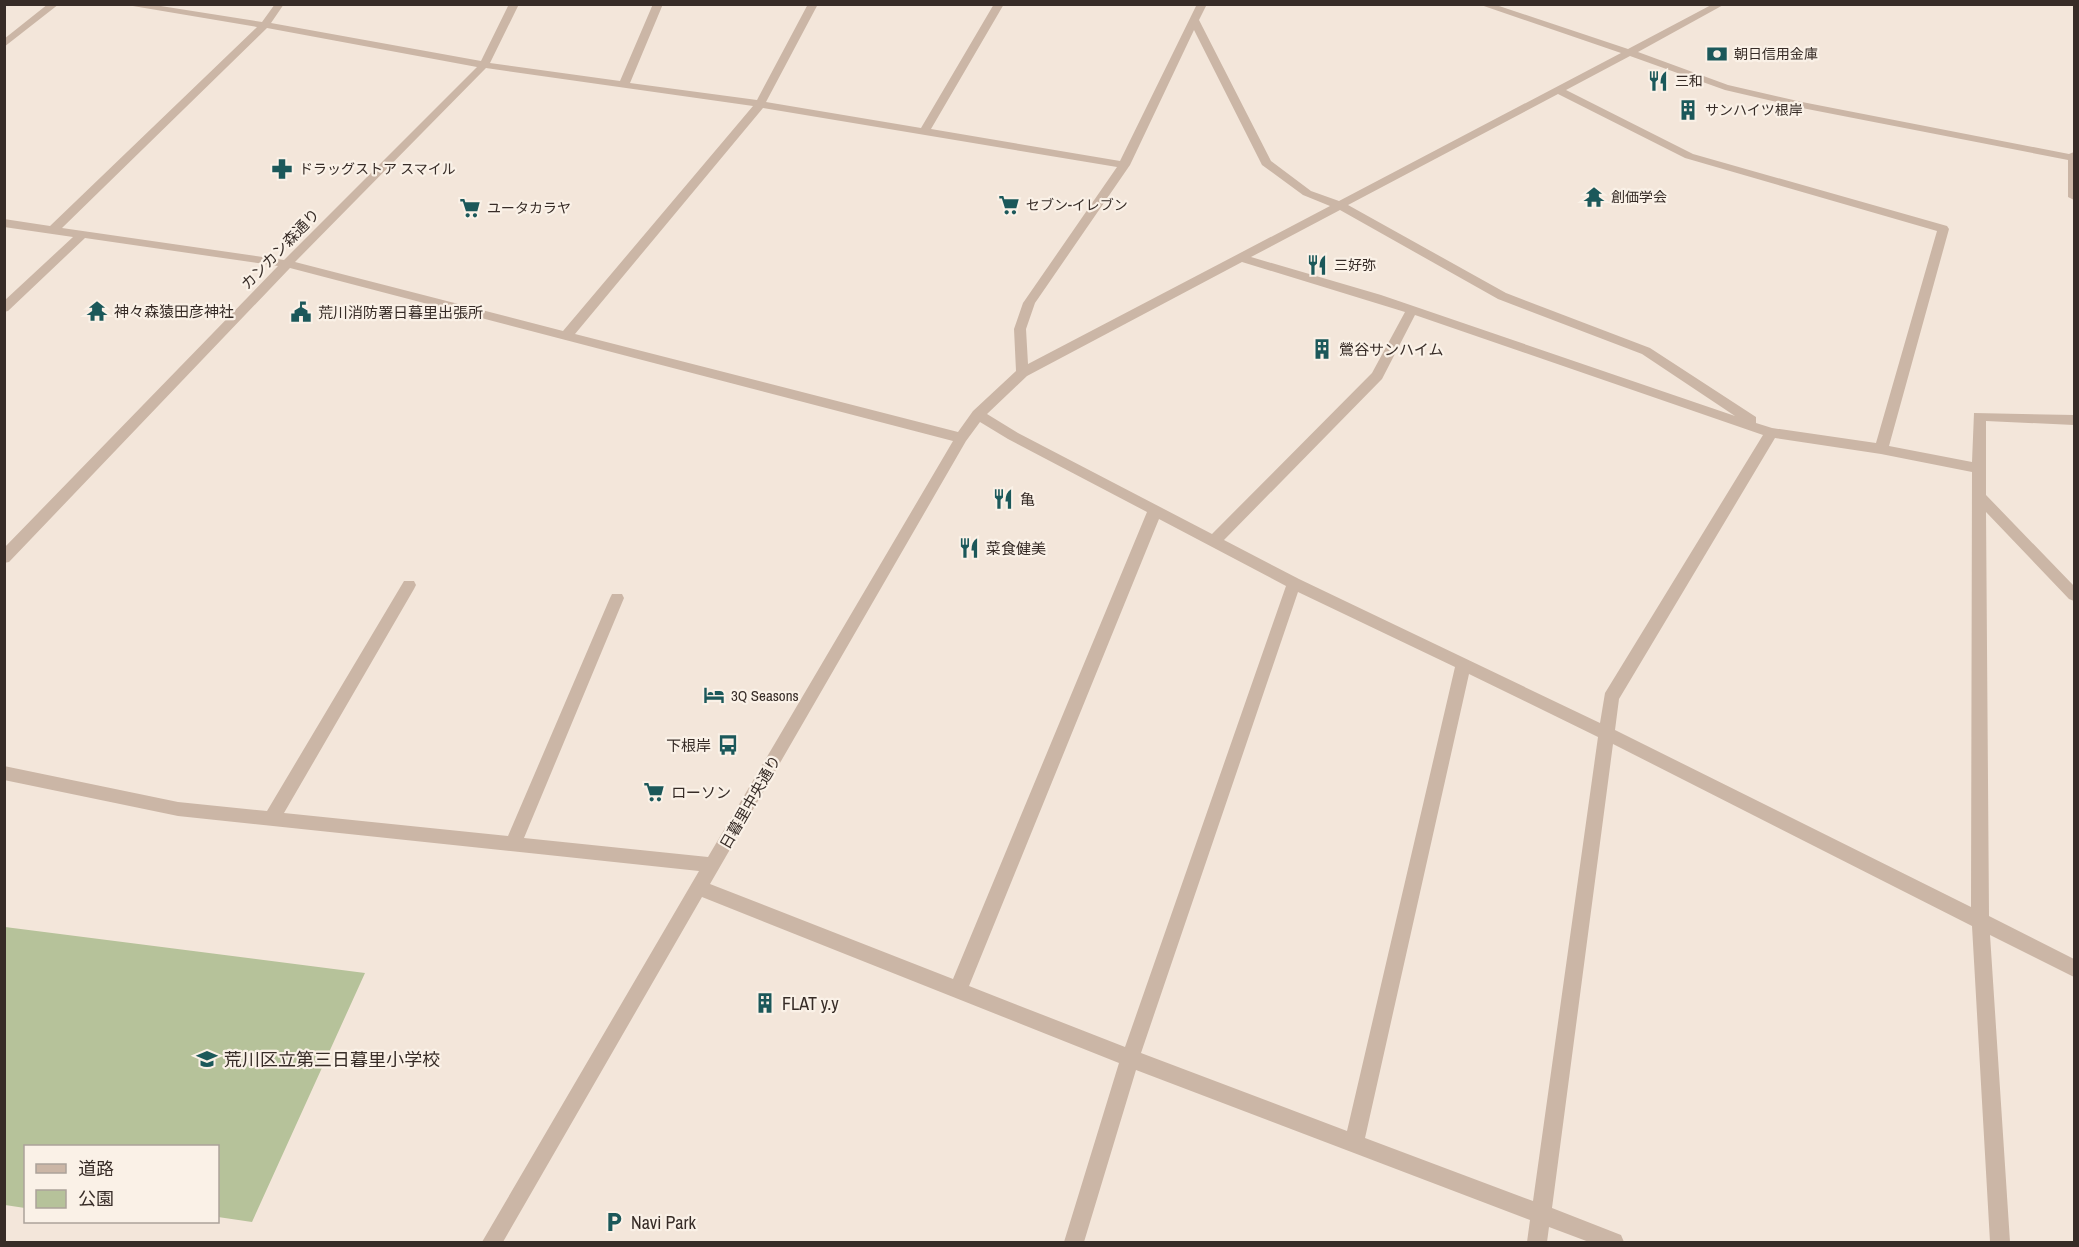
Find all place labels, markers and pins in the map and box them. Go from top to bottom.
bank icon: 朝日信用金庫 [1705,42,1729,66]
place label: 朝日信用金庫 [1734,45,1818,63]
restaurant icon: 三和 [1646,69,1670,93]
place label: 三和 [1675,72,1703,90]
building icon: サンハイツ根岸 [1676,98,1700,122]
place label: サンハイツ根岸 [1705,101,1803,119]
pharmacy icon: ドラッグストア スマイル [270,157,294,181]
place label: ドラッグストア スマイル [299,160,456,178]
temple icon: 創価学会 [1582,185,1606,209]
place label: 創価学会 [1611,188,1667,206]
supermarket icon: セブン-イレブン [997,193,1021,217]
supermarket icon: ユータカラヤ [458,196,482,220]
place label: セブン-イレブン [1026,196,1128,214]
place label: ユータカラヤ [487,199,571,217]
restaurant icon: 三好弥 [1305,253,1329,277]
place label: 三好弥 [1334,256,1376,274]
temple icon: 神々森猿田彦神社 [85,299,109,323]
public building icon: 荒川消防署日暮里出張所 [289,300,313,324]
place label: 神々森猿田彦神社 [114,301,234,322]
place label: 荒川消防署日暮里出張所 [318,302,483,323]
building icon: 鶯谷サンハイム [1310,337,1334,361]
place label: 鶯谷サンハイム [1339,339,1443,360]
restaurant icon: 亀 [991,487,1015,511]
place label: 亀 [1020,489,1035,510]
restaurant icon: 菜食健美 [957,536,981,560]
place label: 菜食健美 [986,538,1046,559]
hotel icon: 3Q Seasons [702,683,726,707]
place label: 3Q Seasons [731,685,799,706]
bus stop icon: 下根岸 [716,733,740,757]
place label: 下根岸 [666,735,711,756]
supermarket icon: ローソン [642,780,666,804]
place label: ローソン [671,782,731,803]
building icon: FLAT y.y [753,991,777,1015]
place label: FLAT y.y [782,991,839,1016]
school or university icon: 荒川区立第三日暮里小学校 [195,1047,219,1071]
place label: 荒川区立第三日暮里小学校 [224,1047,440,1072]
parking icon: Navi Park [602,1210,626,1234]
place label: Navi Park [631,1210,696,1235]

